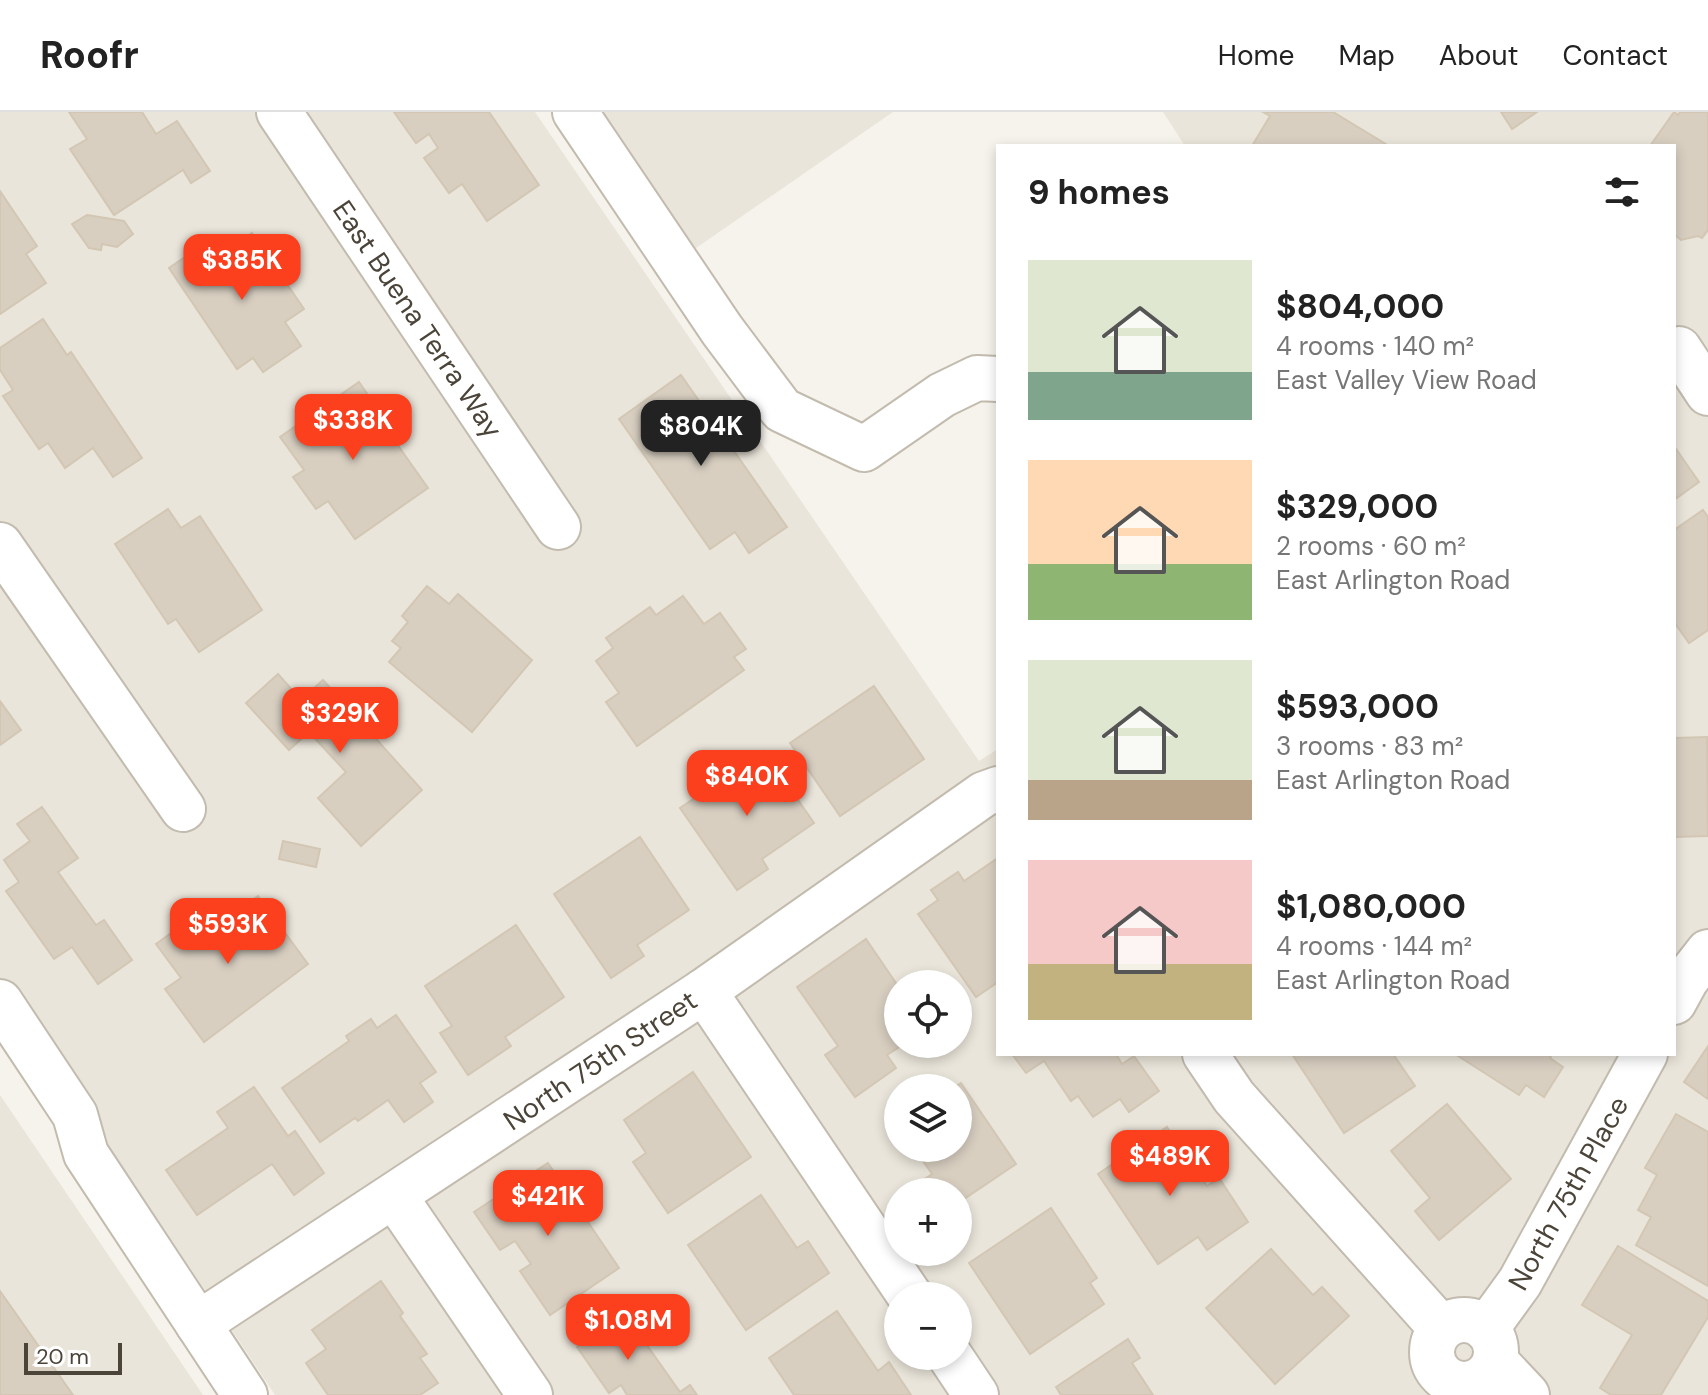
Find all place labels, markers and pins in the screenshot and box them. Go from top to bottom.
pin: $385K [186,234,298,302]
pin: $338K [297,394,409,462]
pin: $804K [645,400,757,468]
pin: $329K [284,687,396,755]
pin: $840K [691,750,803,818]
pin: $593K [172,898,284,966]
pin: $489K [1114,1130,1226,1198]
pin: $421K [492,1170,604,1238]
pin: $1.08M [563,1294,693,1362]

